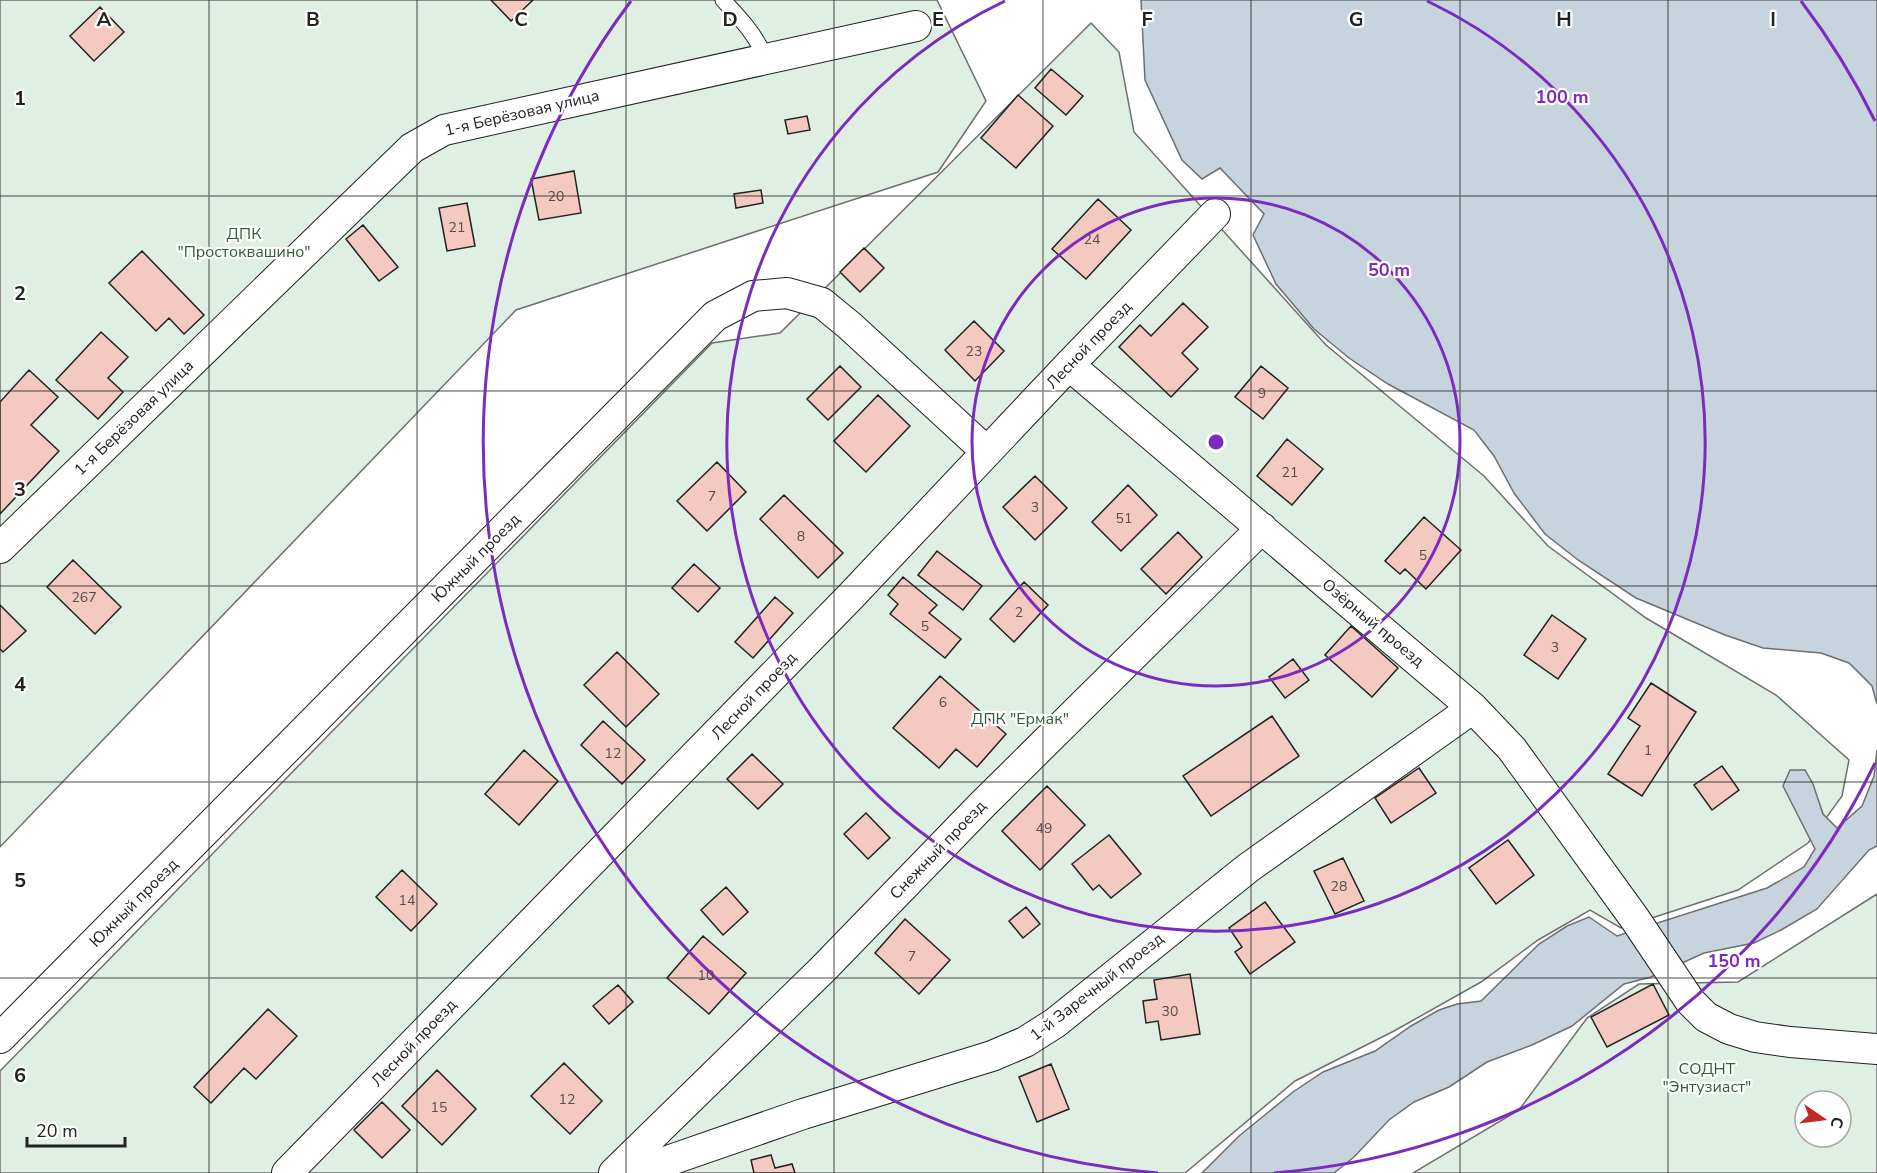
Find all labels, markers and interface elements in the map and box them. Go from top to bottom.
text: A [97,6,112,33]
text: B [306,6,320,33]
text: C [514,6,528,33]
text: D [722,6,738,33]
text: E [932,6,944,33]
text: F [1141,6,1153,33]
text: G [1349,6,1363,33]
text: H [1556,6,1572,33]
text: I [1770,6,1776,33]
street label: 1-я Берёзовая улица [442,84,602,142]
text: 1 [14,85,26,112]
text: 100 m [1535,85,1589,109]
house number: 20 [548,187,564,206]
house number: 21 [449,218,465,237]
park label: ДПК "Простоквашино" [177,223,311,263]
house number: 24 [1084,230,1100,249]
text: 50 m [1368,258,1410,282]
text: 2 [14,280,26,307]
street label: Лесной проезд [1041,296,1137,394]
house number: 23 [966,342,982,361]
street label: 1-я Берёзовая улица [69,355,199,481]
house number: 9 [1258,384,1266,403]
centre of rings [1206,432,1226,452]
house number: 21 [1282,463,1298,482]
text: 3 [14,476,26,503]
house number: 7 [708,487,716,506]
house number: 3 [1031,498,1039,517]
street label: Южный проезд [427,508,526,607]
house number: 51 [1116,509,1132,528]
house number: 8 [797,527,805,546]
house number: 5 [1419,546,1427,565]
street label: Озёрный проезд [1317,574,1429,673]
house number: 267 [71,588,97,607]
house number: 2 [1015,603,1023,622]
house number: 5 [921,617,929,636]
house number: 3 [1551,638,1559,657]
street label: Лесной проезд [706,647,802,745]
text: 4 [14,671,26,698]
house number: 6 [939,693,947,712]
park label: ДПК "Ермак" [971,708,1069,730]
house number: 1 [1644,741,1652,760]
house number: 12 [605,744,621,763]
street label: Снежный проезд [885,795,991,904]
house number: 49 [1036,819,1052,838]
street label: Южный проезд [85,853,184,952]
text: 5 [14,867,26,894]
house number: 28 [1331,877,1347,896]
house number: 14 [399,891,415,910]
street label: 1-й Заречный проезд [1025,927,1169,1046]
house number: 7 [908,947,916,966]
text: 150 m [1707,949,1761,973]
house number: 10 [698,966,714,985]
street label: Лесной проезд [366,994,462,1092]
house number: 30 [1162,1002,1178,1021]
park label: СОДНТ "Энтузиаст" [1663,1058,1751,1098]
text: 6 [14,1062,26,1089]
north arrow [1793,1089,1853,1149]
house number: 12 [559,1090,575,1109]
house number: 15 [431,1098,447,1117]
scale bar [27,1110,124,1148]
text: С [1825,1114,1849,1130]
text: 20 m [36,1119,78,1143]

